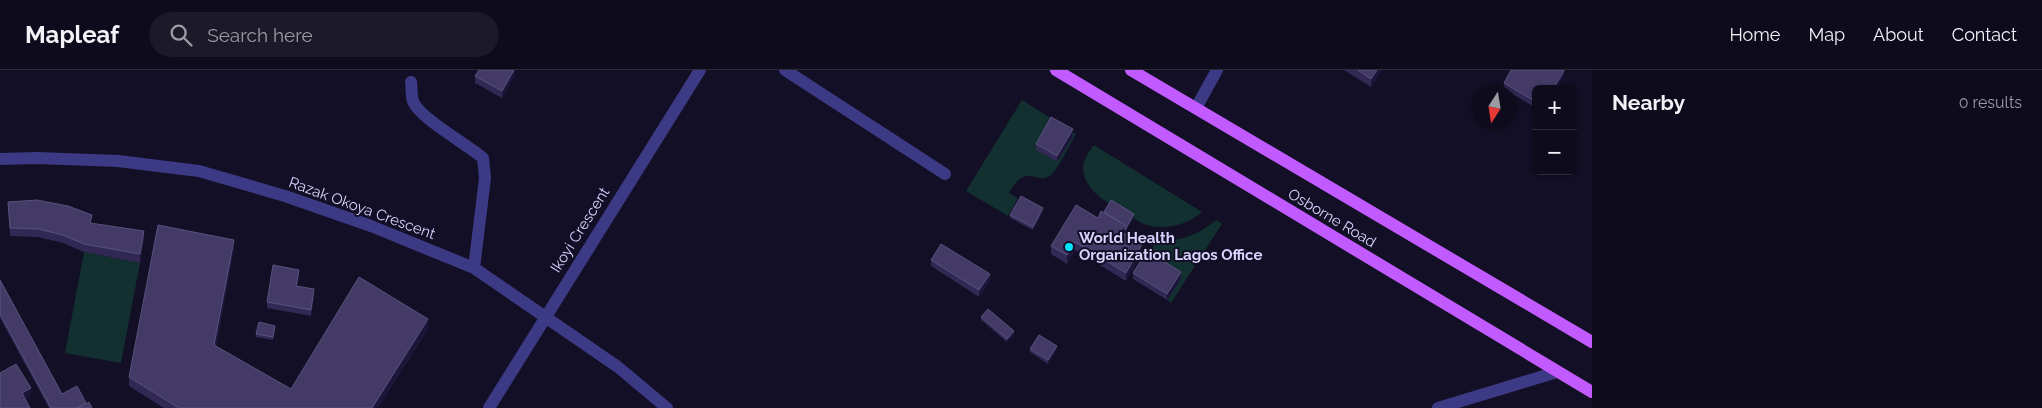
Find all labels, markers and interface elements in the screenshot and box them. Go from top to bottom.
search box [149,12,499,57]
text: Mapleaf [25,20,119,49]
icon: search [167,21,195,49]
text: Search here [207,24,313,46]
text: Home [1729,24,1780,45]
text: Map [1808,24,1845,45]
text: About [1873,24,1924,45]
text: Contact [1952,24,2017,45]
north arrow [1472,85,1517,130]
map controls [1532,85,1577,175]
button: + [1532,85,1577,130]
text: Nearby [1612,90,1685,115]
text: 0 results [1959,93,2022,112]
button: − [1532,130,1577,175]
street label: Razak Okoya Crescent [286,173,438,243]
street label: Ikoyi Crescent [547,184,613,276]
street label: Osborne Road [1285,185,1379,251]
place label: World Health Organization Lagos Office [1079,229,1262,264]
marker: World Health Organization Lagos Office [1063,241,1075,253]

